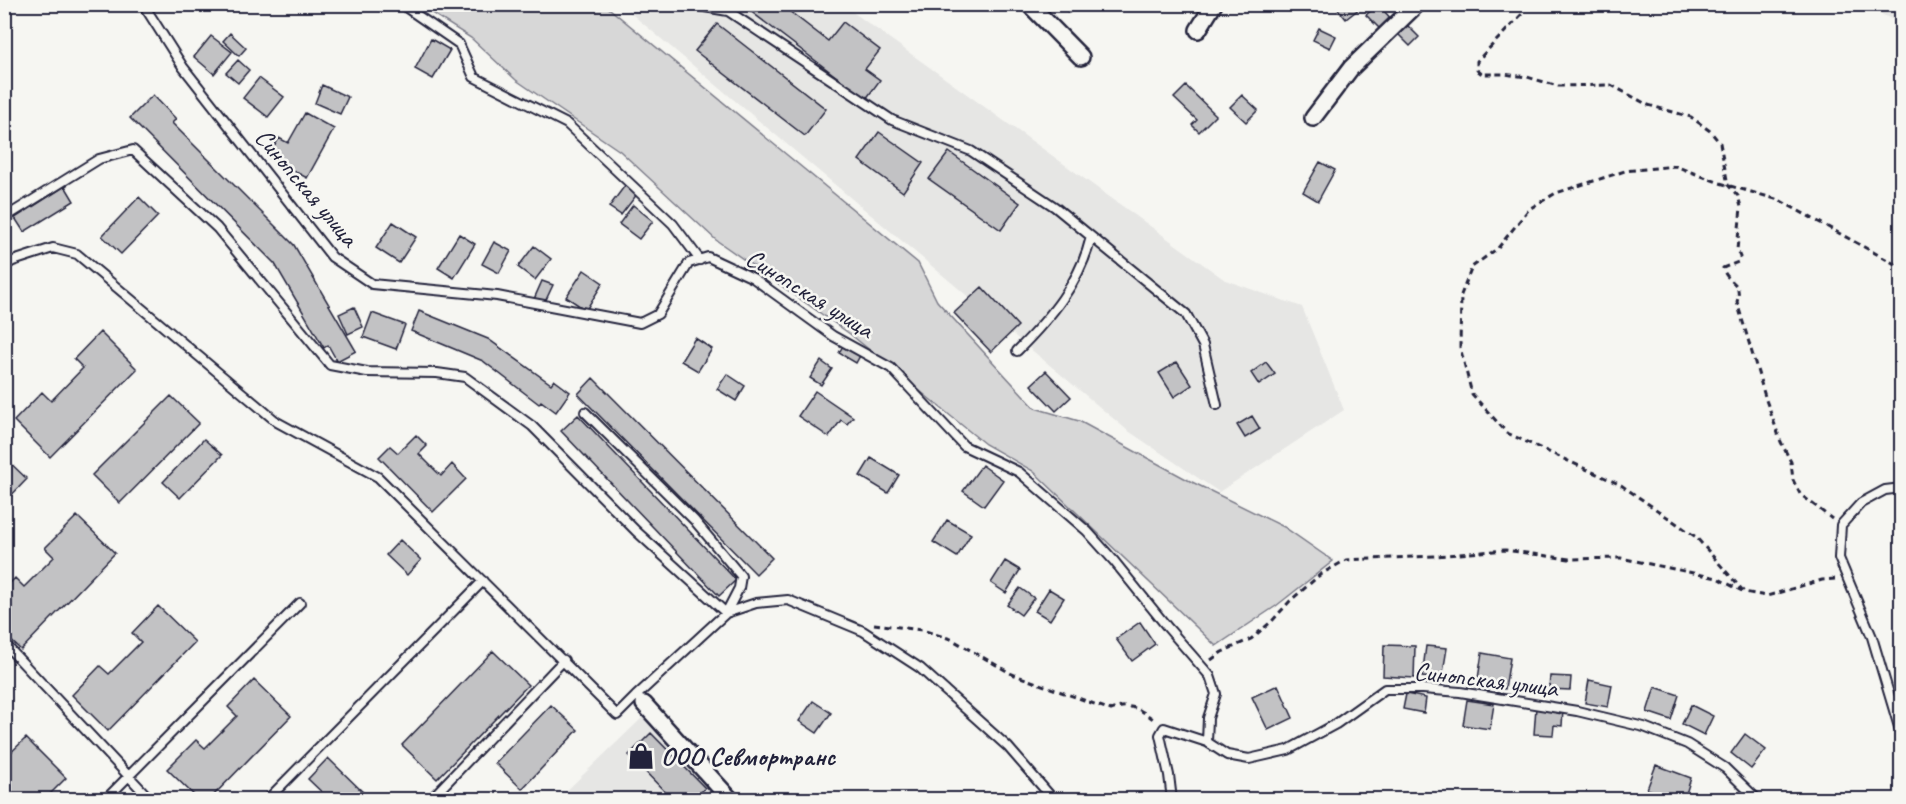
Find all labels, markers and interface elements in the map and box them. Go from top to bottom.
street label: Синопская улица [248,121,367,255]
street label: Синопская улица [740,241,881,347]
street label: Синопская улица [1412,654,1561,705]
place label: ООО Севмортранс [661,740,837,773]
shop icon: ООО Севмортранс [626,741,656,771]

